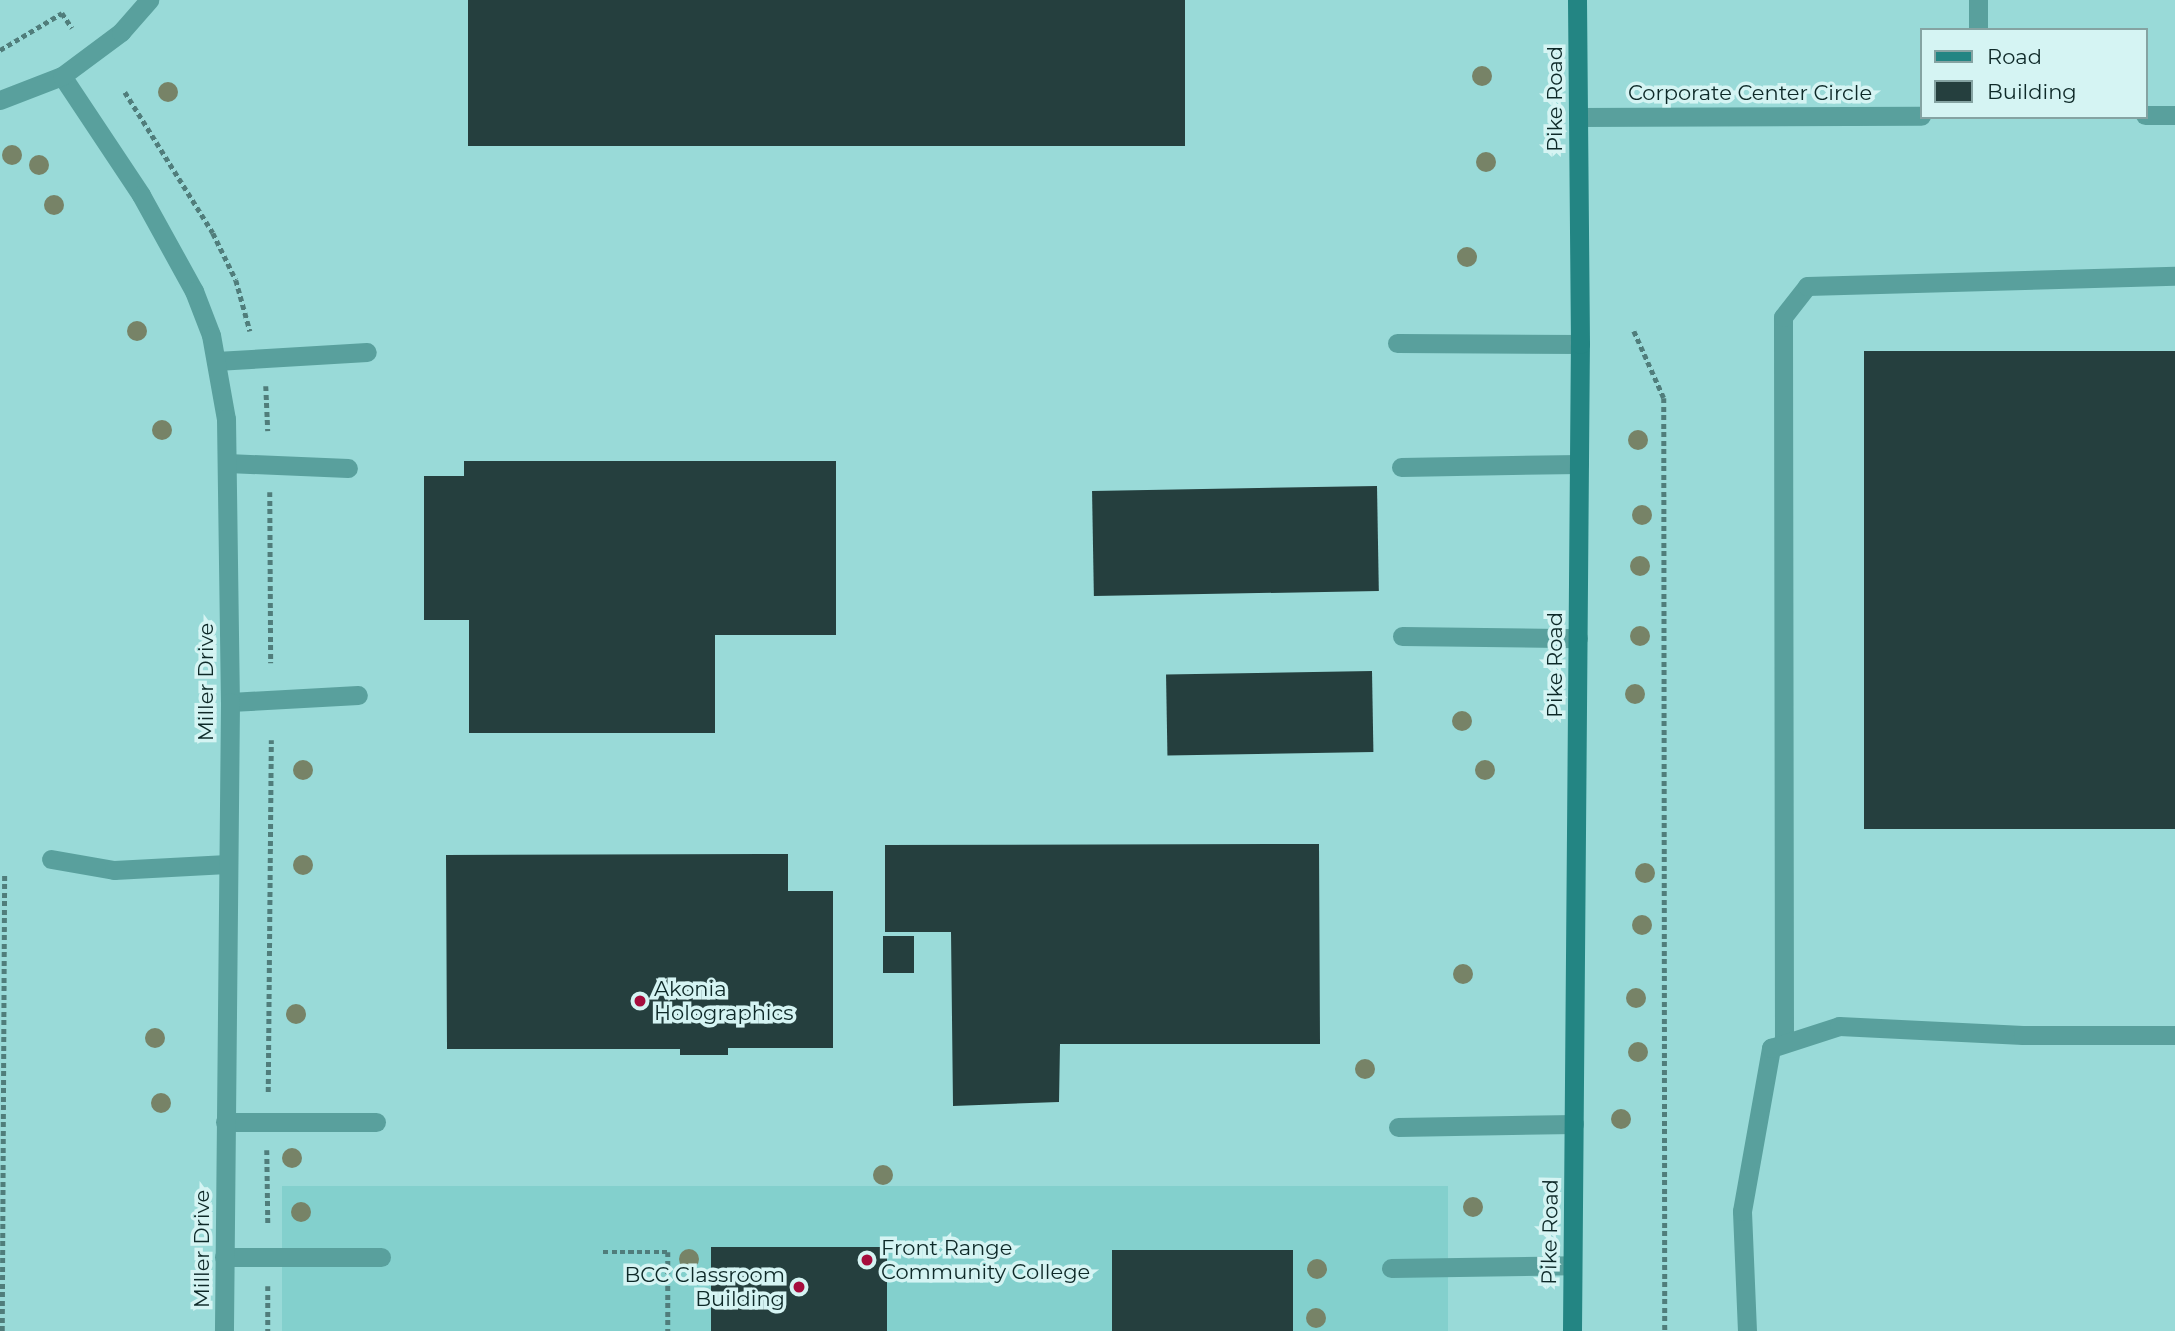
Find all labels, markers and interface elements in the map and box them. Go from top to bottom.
legend [1920,28,2147,119]
text: Road [1987,44,2042,69]
street label: Pike Road [1542,46,1568,152]
text: Building [1987,79,2077,104]
street label: Corporate Center Circle [1628,80,1872,106]
street label: Pike Road [1542,612,1568,718]
street label: Miller Drive [193,623,219,741]
place label: Akonia Holographics [654,976,794,1026]
marker: Akonia Holographics [632,993,648,1009]
street label: Pike Road [1536,1179,1564,1285]
street label: Miller Drive [189,1190,215,1308]
place label: Front Range Community College [881,1235,1090,1285]
marker: Front Range Community College [859,1252,875,1268]
place label: BCC Classroom Building [624,1262,785,1312]
marker: BCC Classroom Building [791,1279,807,1295]

